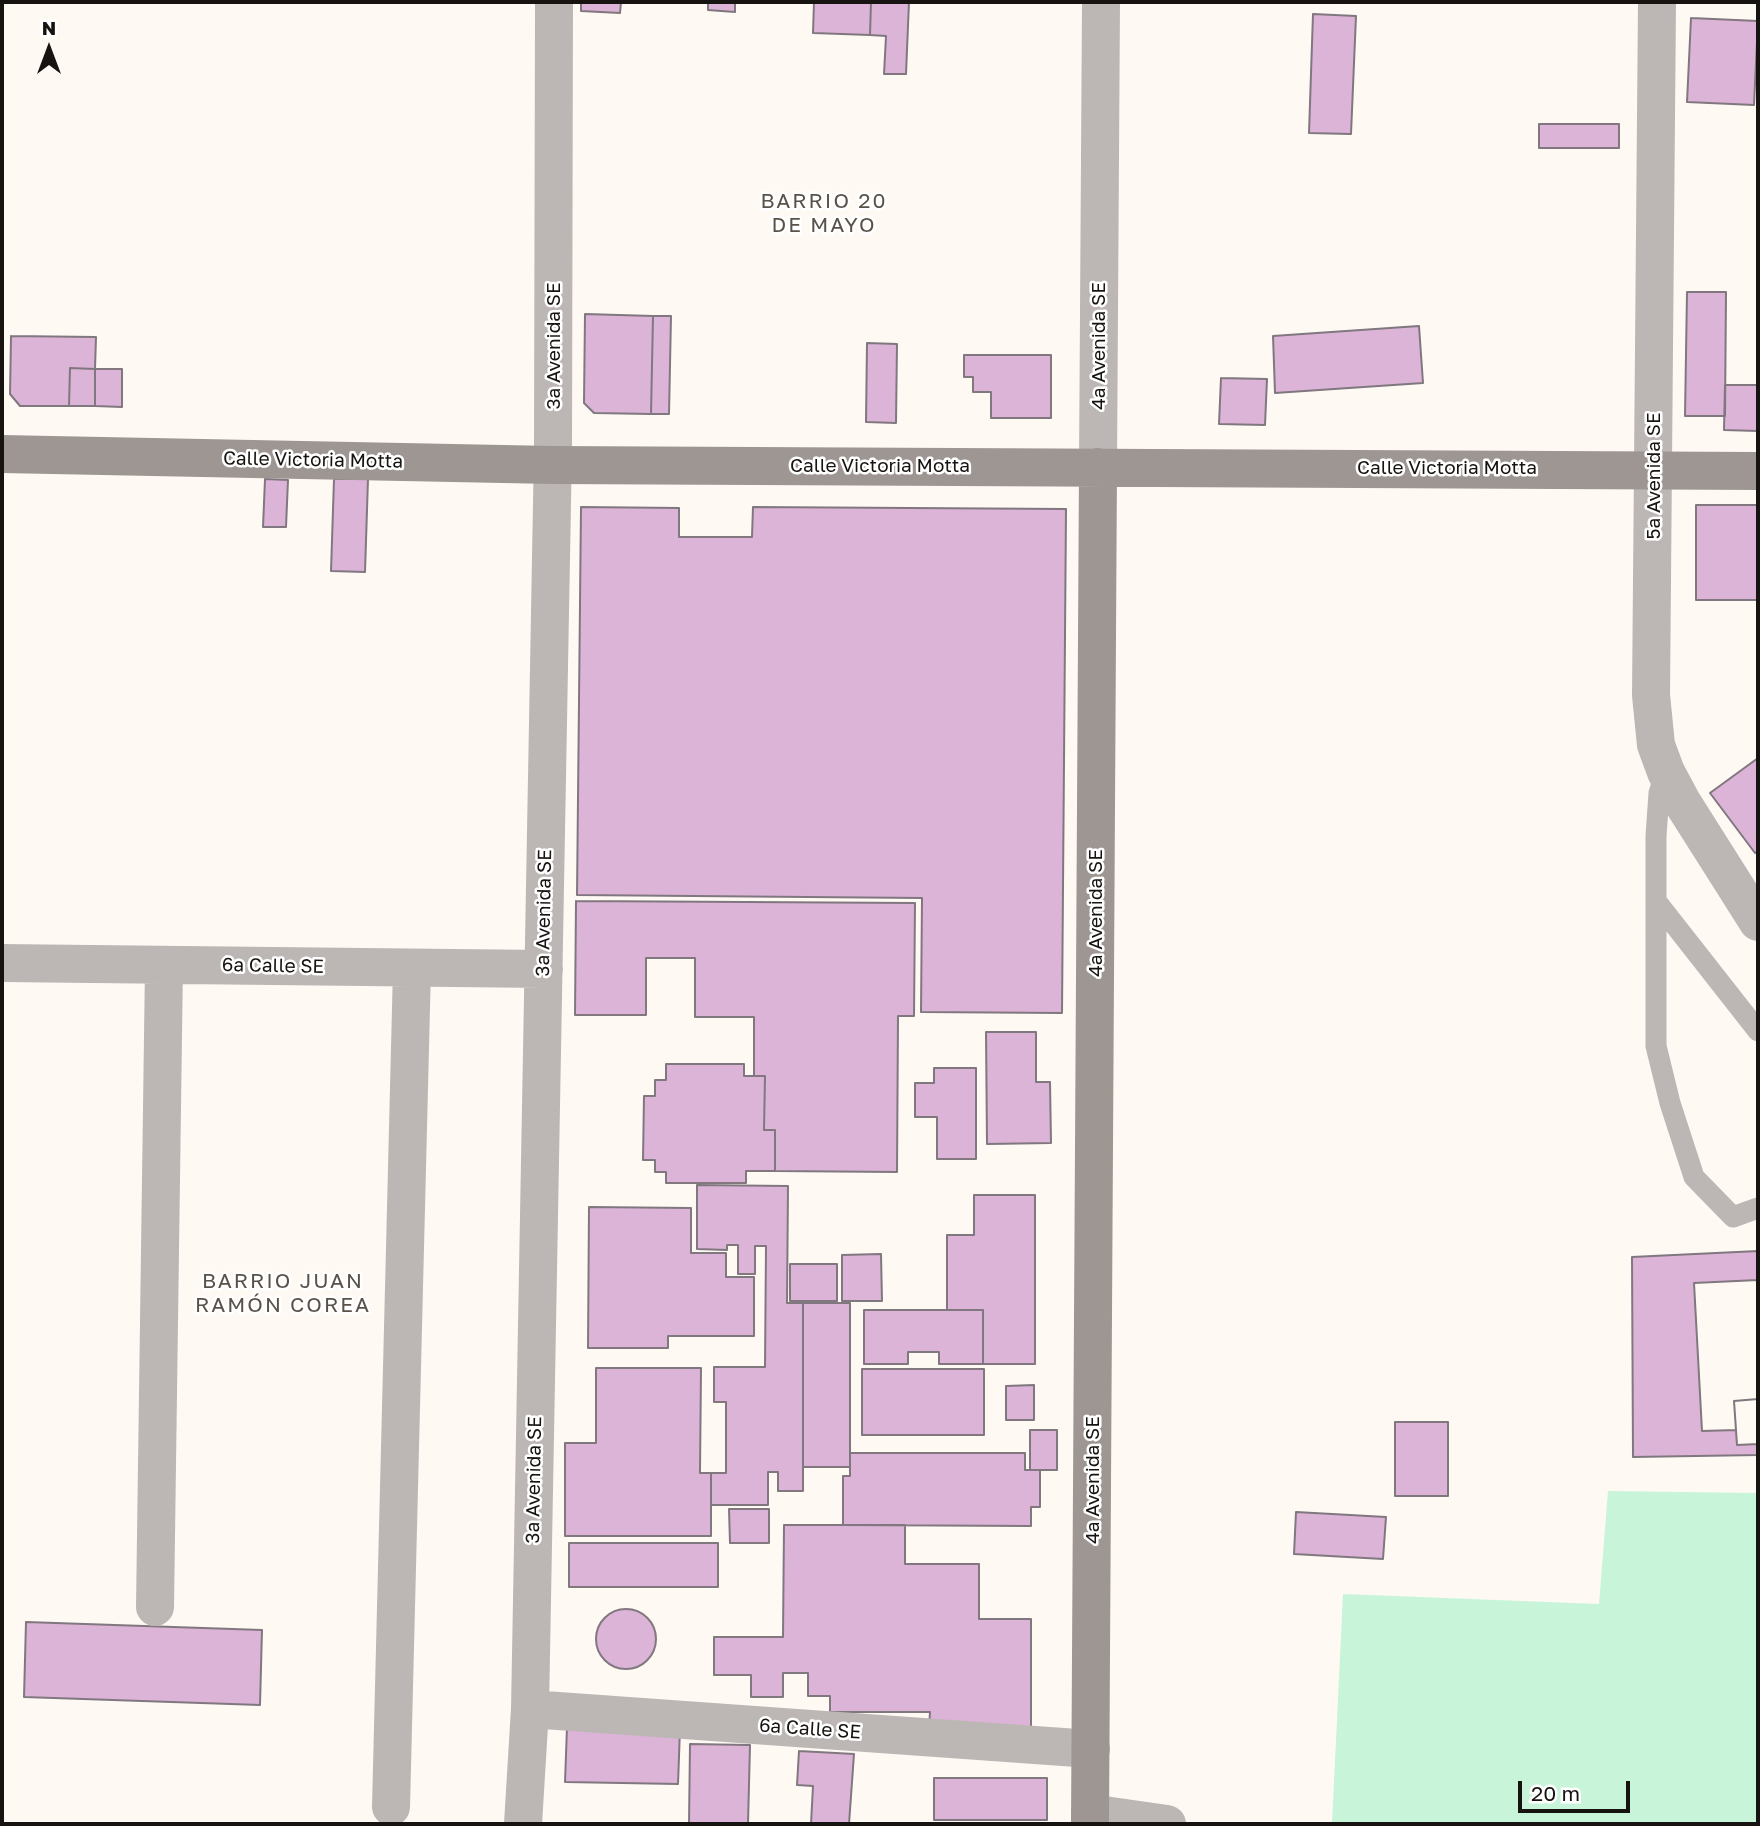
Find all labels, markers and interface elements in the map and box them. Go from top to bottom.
north arrow [14,14,84,84]
text: N [42,16,56,39]
district label: BARRIO 20 DE MAYO [762,188,886,238]
street label: 3a Avenida SE [543,282,565,410]
street label: 4a Avenida SE [1088,282,1110,410]
street label: 5a Avenida SE [1643,412,1665,540]
street label: Calle Victoria Motta [223,447,403,473]
street label: Calle Victoria Motta [790,455,970,477]
street label: Calle Victoria Motta [1357,457,1537,479]
street label: 3a Avenida SE [531,849,557,977]
street label: 4a Avenida SE [1085,849,1107,977]
street label: 6a Calle SE [222,954,324,978]
district label: BARRIO JUAN RAMÓN COREA [196,1268,370,1318]
street label: 3a Avenida SE [521,1416,547,1544]
street label: 4a Avenida SE [1082,1416,1104,1544]
street label: 6a Calle SE [758,1714,862,1744]
scale bar [1522,1766,1634,1810]
text: 20 m [1531,1780,1580,1806]

